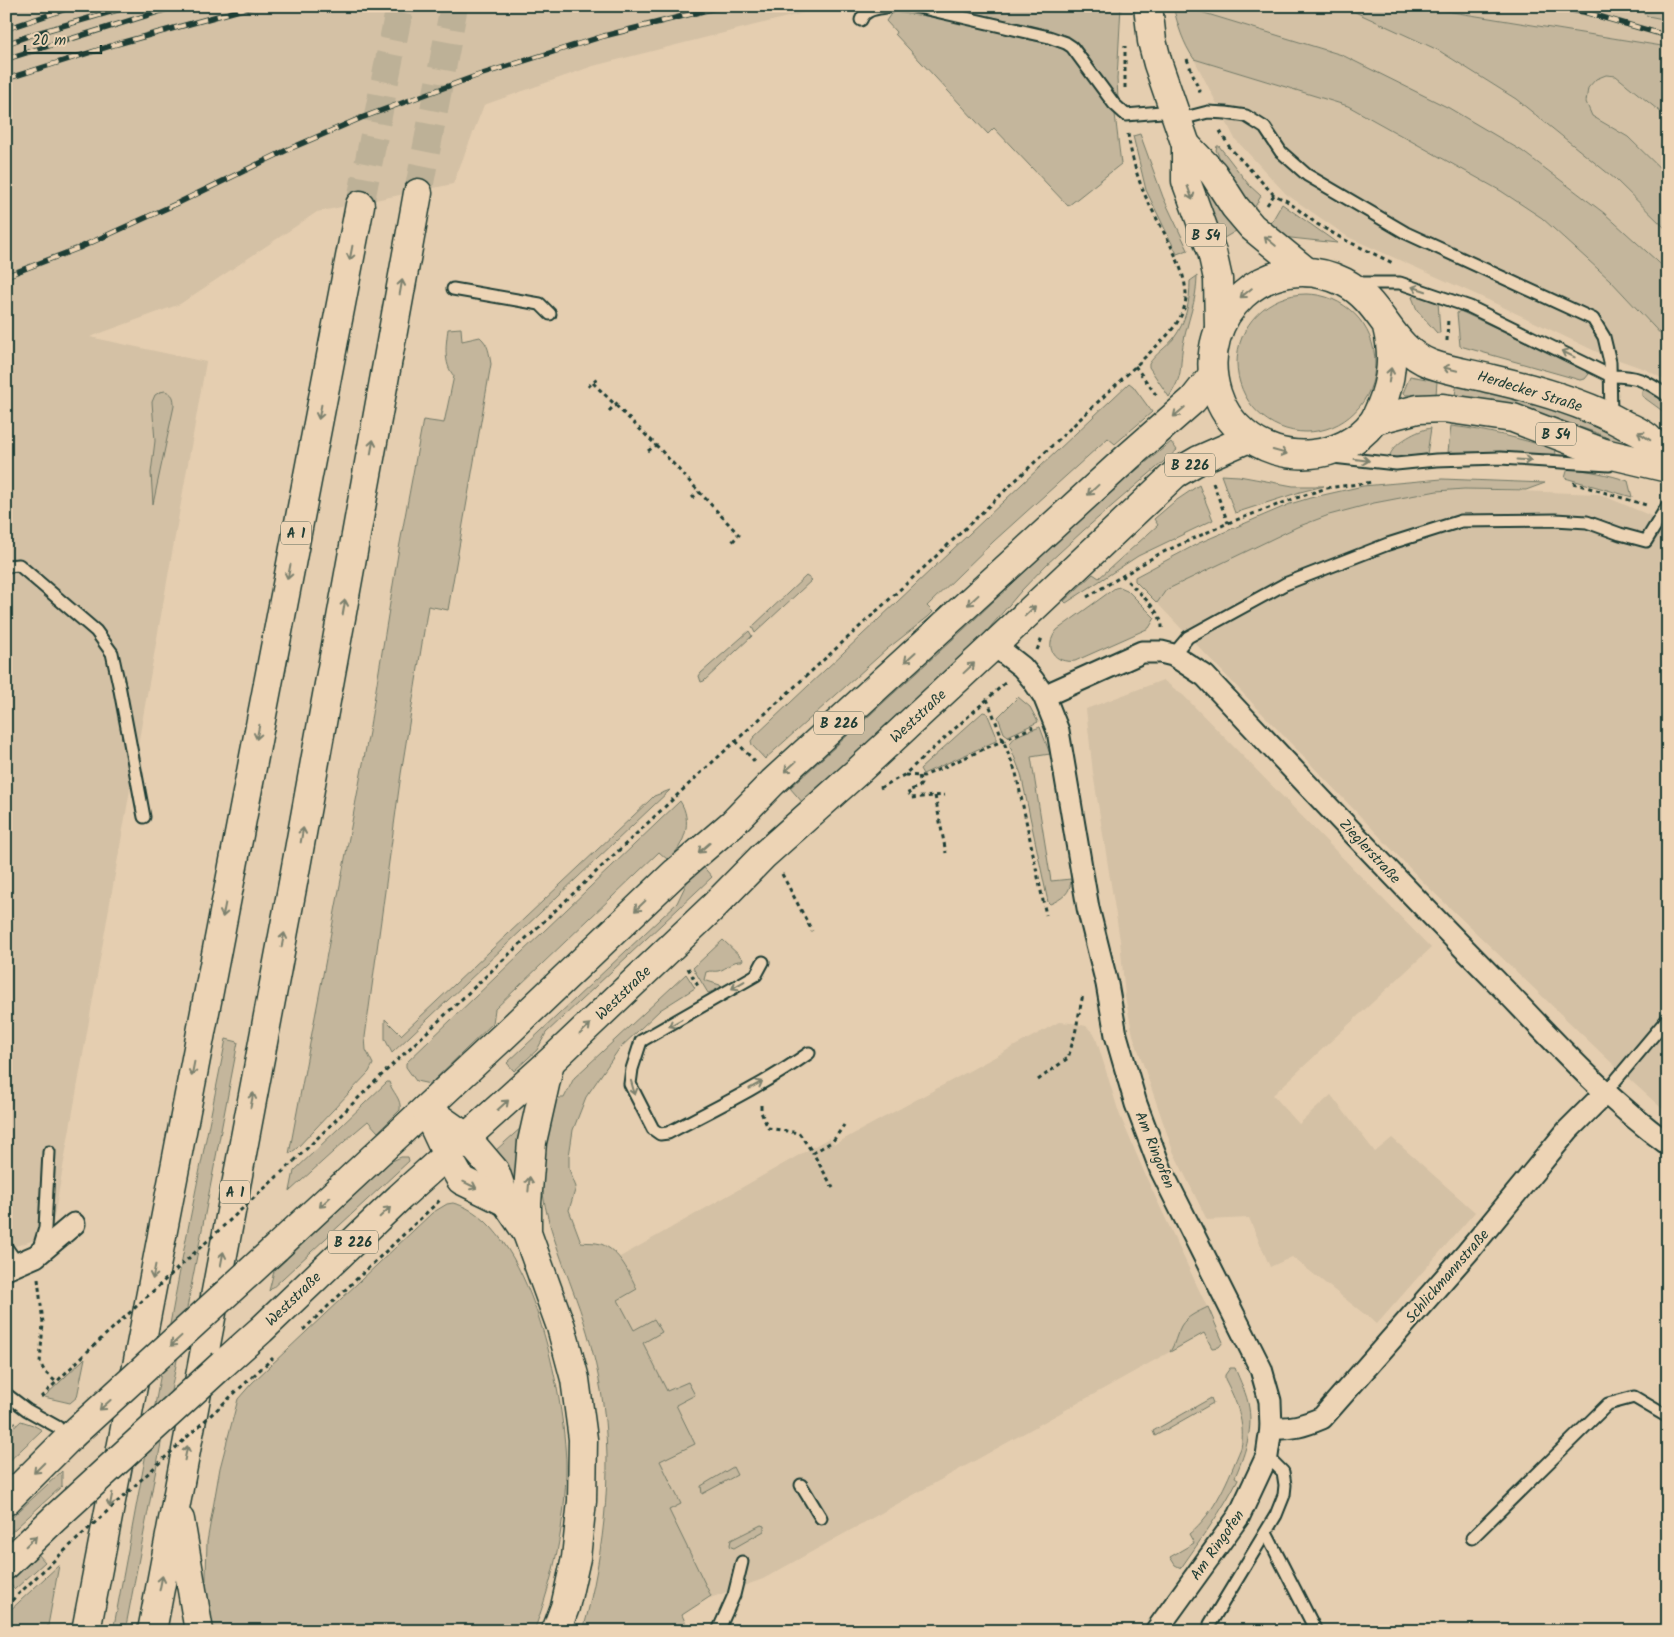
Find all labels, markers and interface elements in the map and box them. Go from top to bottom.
scale bar [25,22,101,54]
text: 20 m [32,29,66,53]
one-way arrow [1186,185,1195,200]
road number: B 54 [1186,224,1226,246]
one-way arrow [1263,236,1276,247]
one-way arrow [346,245,355,261]
one-way arrow [396,279,406,295]
one-way arrow [1412,284,1427,293]
one-way arrow [1240,287,1253,298]
one-way arrow [1561,349,1576,358]
one-way arrow [1443,364,1459,373]
street label: Herdecker Straße [1474,365,1585,419]
one-way arrow [1386,367,1396,383]
one-way arrow [315,404,324,420]
one-way arrow [1173,406,1186,417]
road number: B 54 [1536,422,1576,446]
one-way arrow [1637,431,1651,442]
one-way arrow [368,439,378,455]
one-way arrow [1272,447,1288,457]
road number: B 226 [1165,454,1215,476]
one-way arrow [1354,455,1370,465]
one-way arrow [1516,455,1532,464]
one-way arrow [1086,484,1099,496]
road number: A 1 [281,522,311,544]
one-way arrow [284,564,293,580]
one-way arrow [967,594,980,606]
one-way arrow [339,599,349,615]
one-way arrow [1023,605,1036,617]
one-way arrow [904,652,917,663]
one-way arrow [963,662,976,674]
street label: Weststraße [885,684,953,750]
road number: B 226 [814,711,864,734]
one-way arrow [253,723,262,739]
one-way arrow [784,761,797,773]
street label: Zieglerstraße [1333,814,1406,890]
one-way arrow [298,827,307,843]
one-way arrow [698,842,711,853]
one-way arrow [634,900,647,912]
one-way arrow [218,901,228,917]
one-way arrow [278,932,288,948]
street label: Weststraße [590,960,658,1027]
one-way arrow [732,981,746,991]
one-way arrow [668,1018,682,1028]
one-way arrow [579,1023,592,1035]
one-way arrow [188,1061,197,1077]
one-way arrow [629,1080,638,1096]
one-way arrow [748,1080,762,1090]
one-way arrow [248,1092,258,1108]
one-way arrow [496,1099,509,1111]
street label: Am Ringofen [1128,1108,1181,1193]
one-way arrow [524,1176,534,1192]
road number: A 1 [220,1180,250,1204]
one-way arrow [462,1180,477,1190]
one-way arrow [319,1196,331,1208]
one-way arrow [379,1206,391,1218]
street label: Schlickmannstraße [1400,1224,1496,1329]
road number: B 226 [328,1230,378,1254]
one-way arrow [218,1252,228,1268]
one-way arrow [149,1264,158,1280]
street label: Weststraße [260,1266,328,1333]
one-way arrow [170,1335,183,1347]
one-way arrow [99,1399,112,1411]
one-way arrow [182,1446,191,1462]
one-way arrow [33,1462,45,1475]
one-way arrow [105,1492,115,1508]
street label: Am Ringofen [1185,1505,1251,1586]
one-way arrow [25,1535,37,1547]
one-way arrow [157,1575,167,1591]

